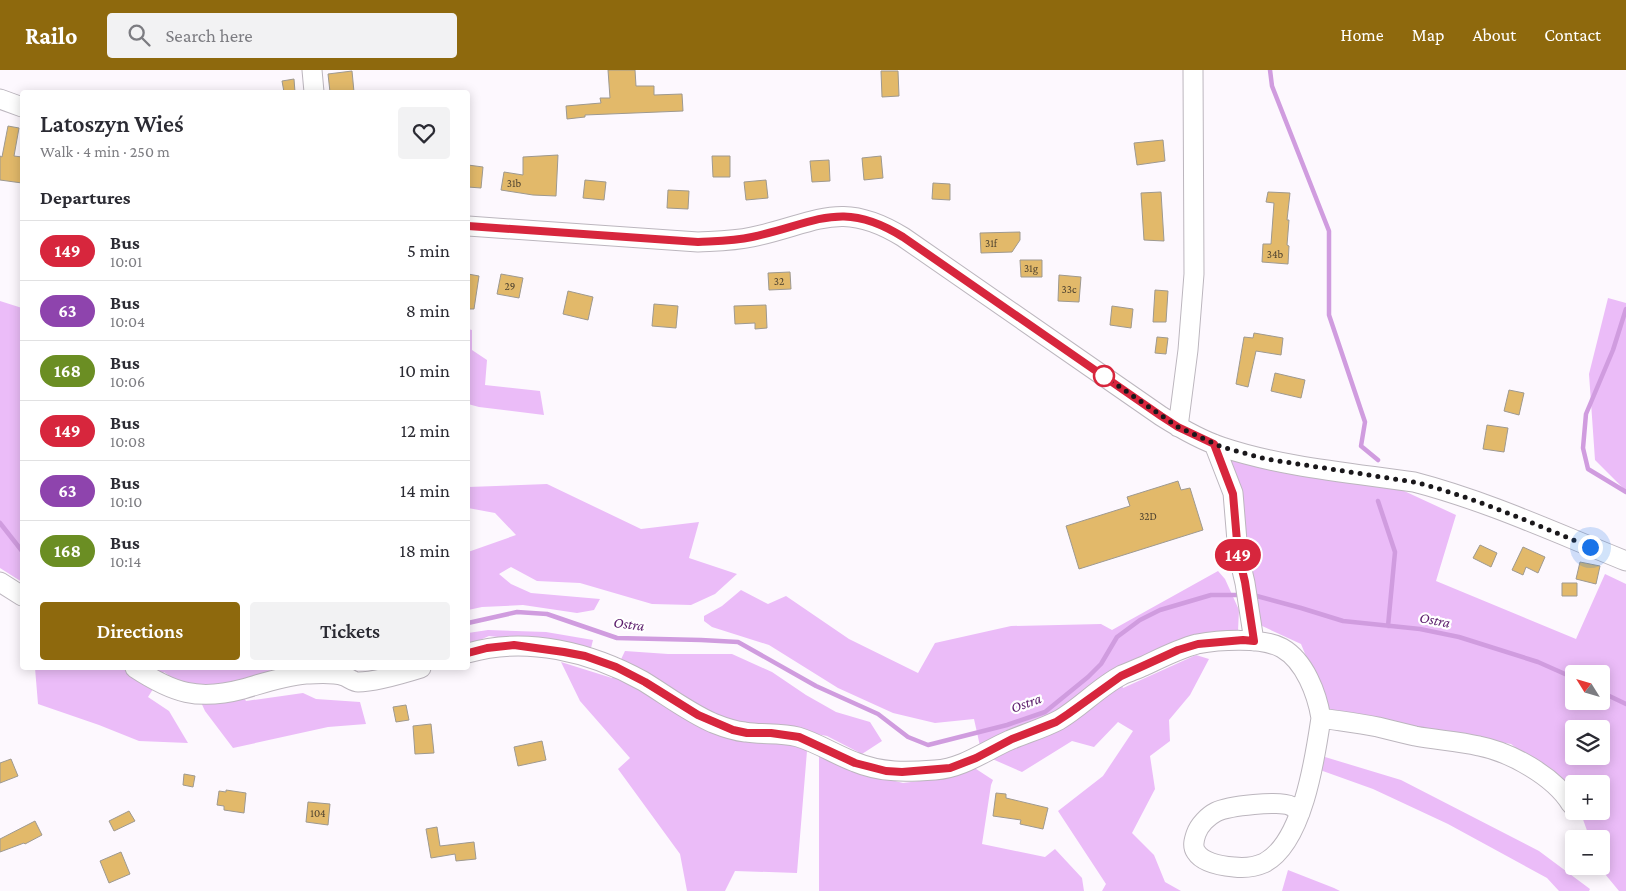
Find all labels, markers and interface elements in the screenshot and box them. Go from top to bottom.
search box [107,13,457,58]
icon: search [125,21,153,49]
text: Railo [25,22,77,49]
text: Search here [165,25,253,46]
text: Home [1341,25,1384,45]
text: Map [1412,25,1444,45]
text: About [1472,25,1516,45]
text: Contact [1544,25,1601,45]
button: heart [398,107,450,159]
text: Latoszyn Wieś [40,110,183,137]
text: Walk · 4 min · 250 m [40,143,170,160]
house number: 31b [507,177,522,189]
text: Departures [40,187,131,208]
text: Bus [110,232,140,253]
house number: 31f [985,237,998,249]
text: 5 min [407,240,450,261]
text: 149 [54,241,81,261]
house number: 34b [1267,248,1284,260]
text: 10:01 [110,253,142,270]
house number: 31g [1024,262,1039,275]
house number: 32 [774,275,784,287]
house number: 29 [505,280,515,292]
house number: 33c [1062,283,1077,295]
text: Bus [110,292,140,313]
text: 8 min [406,300,450,321]
text: 63 [58,301,77,321]
text: 10:04 [110,313,145,330]
text: Bus [110,352,140,373]
text: 10 min [399,360,450,381]
text: 168 [54,361,81,381]
unlabelled marker [1093,365,1115,387]
text: 10:06 [110,373,145,390]
text: Bus [110,412,140,433]
text: 12 min [401,420,450,441]
text: 149 [54,421,81,441]
text: 10:08 [110,433,146,450]
text: Bus [110,472,140,493]
text: 14 min [400,480,450,501]
text: 63 [58,481,77,501]
text: 10:10 [110,493,142,510]
house number: 32D [1139,510,1157,522]
text: Bus [110,532,140,553]
your location [1578,535,1603,560]
line badge: 149 [1209,539,1267,571]
text: 18 min [399,540,450,561]
text: 168 [54,541,81,561]
text: 149 [1225,545,1251,565]
text: 10:14 [110,553,142,570]
button: Directions [40,602,240,660]
button: Tickets [250,602,450,660]
water label: Ostra [1418,609,1452,631]
water label: Ostra [613,614,645,634]
north arrow [1565,665,1610,710]
map controls [1565,665,1610,875]
water label: Ostra [1009,690,1043,716]
button: layers [1565,720,1610,765]
button: + [1565,775,1610,820]
house number: 104 [310,807,326,819]
button: − [1565,830,1610,875]

